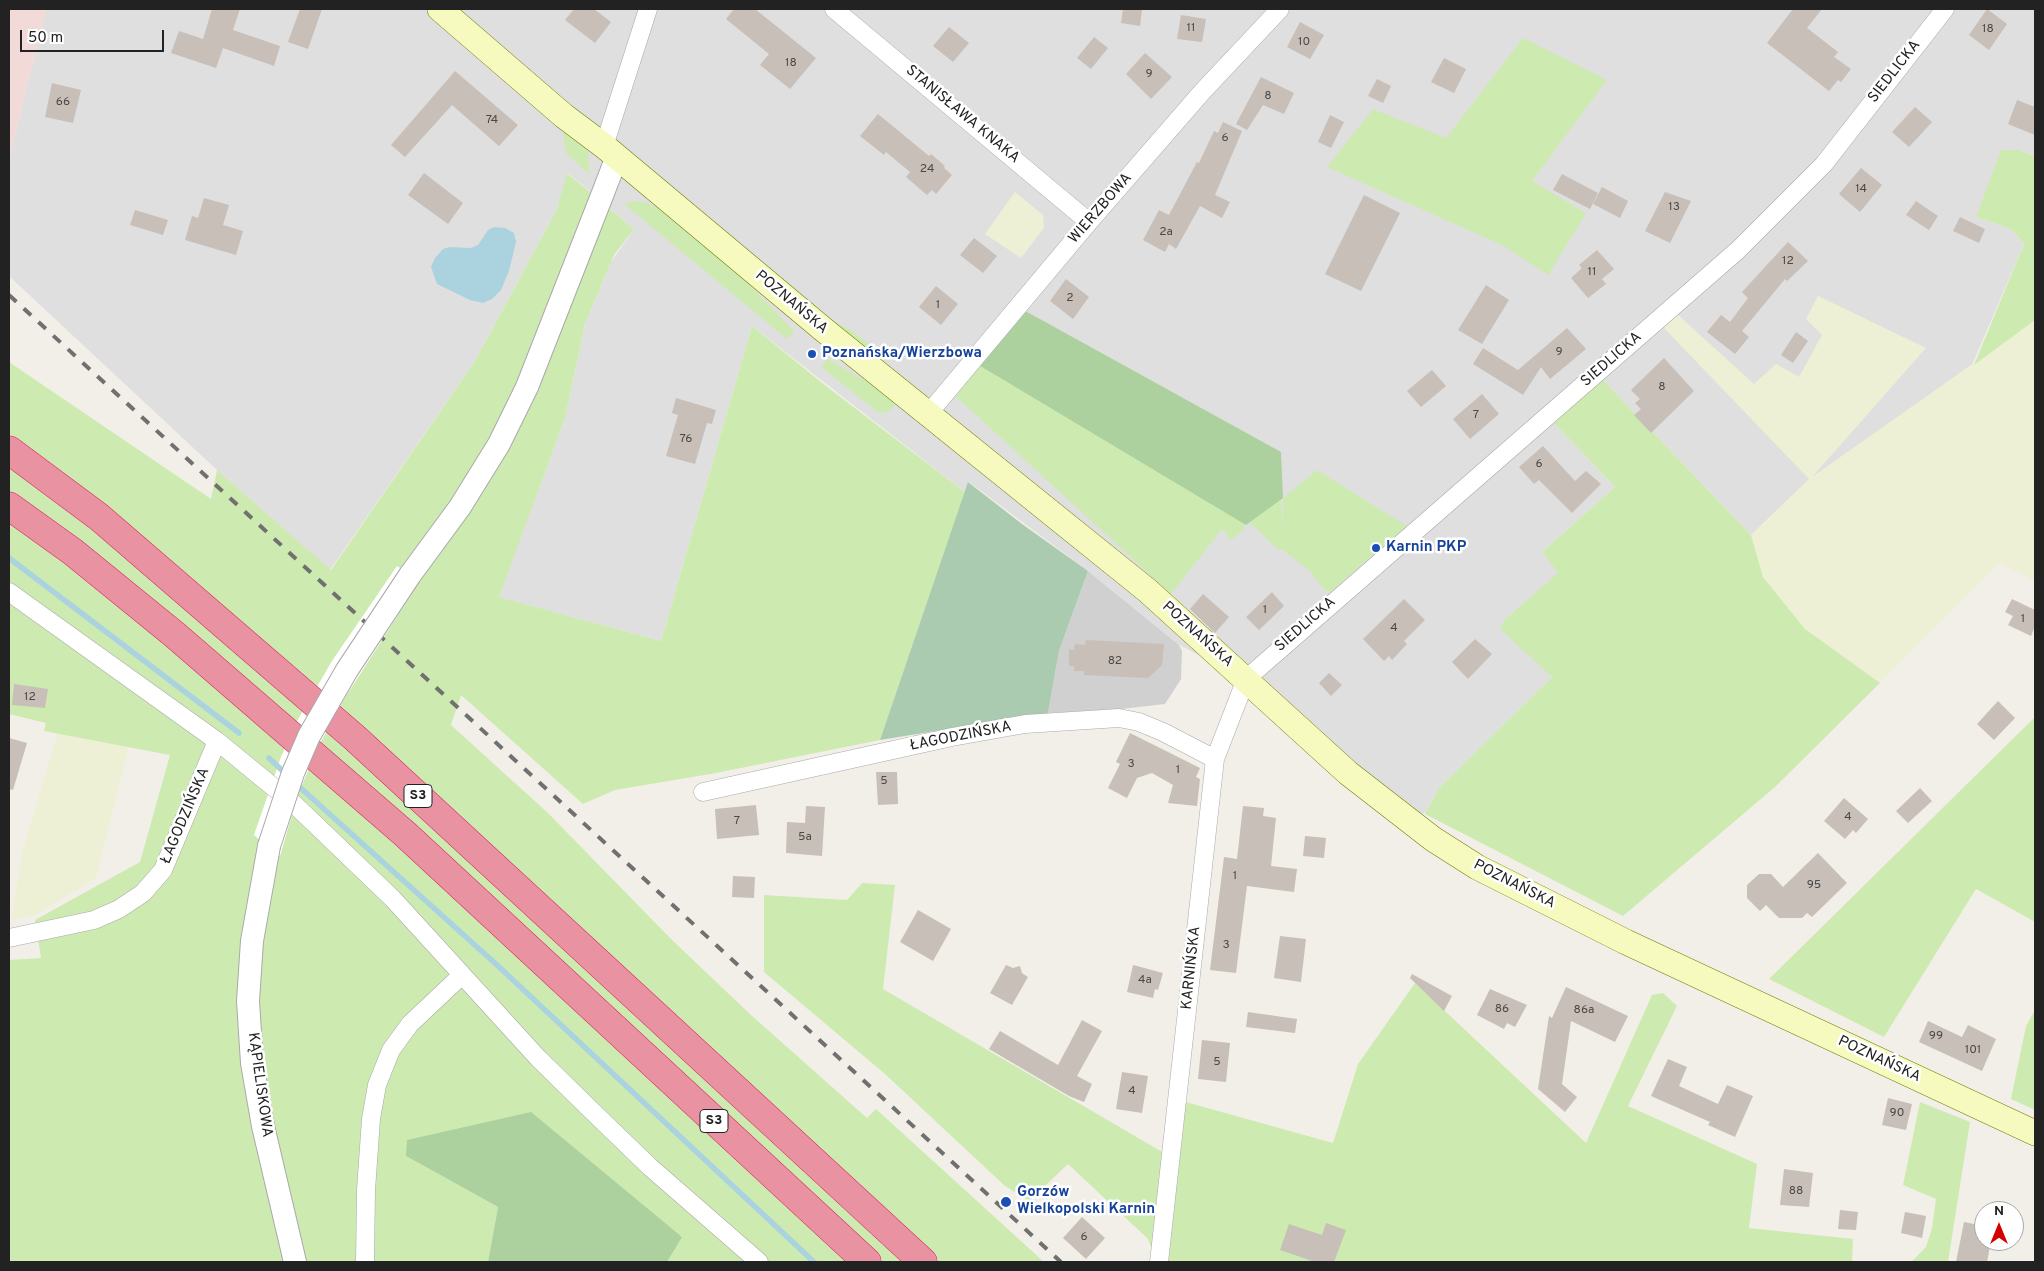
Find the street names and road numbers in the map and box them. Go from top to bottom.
street label: SIEDLICKA [1865,37,1925,107]
street label: STANISŁAWA KNAKA [901,62,1023,168]
street label: WIERZBOWA [1066,170,1136,248]
street label: POZNAŃSKA [751,267,831,339]
street label: SIEDLICKA [1578,329,1646,391]
street label: SIEDLICKA [1272,594,1340,656]
street label: POZNAŃSKA [1158,598,1236,672]
street label: ŁAGODZIŃSKA [909,718,1013,756]
street label: ŁAGODZIŃSKA [158,765,214,867]
road number: S3 [404,784,432,808]
street label: POZNAŃSKA [1470,857,1558,913]
street label: KARNIŃSKA [1179,925,1205,1011]
street label: KĄPIELISKOWA [243,1031,275,1139]
street label: POZNAŃSKA [1835,1033,1923,1087]
road number: S3 [700,1110,728,1132]

